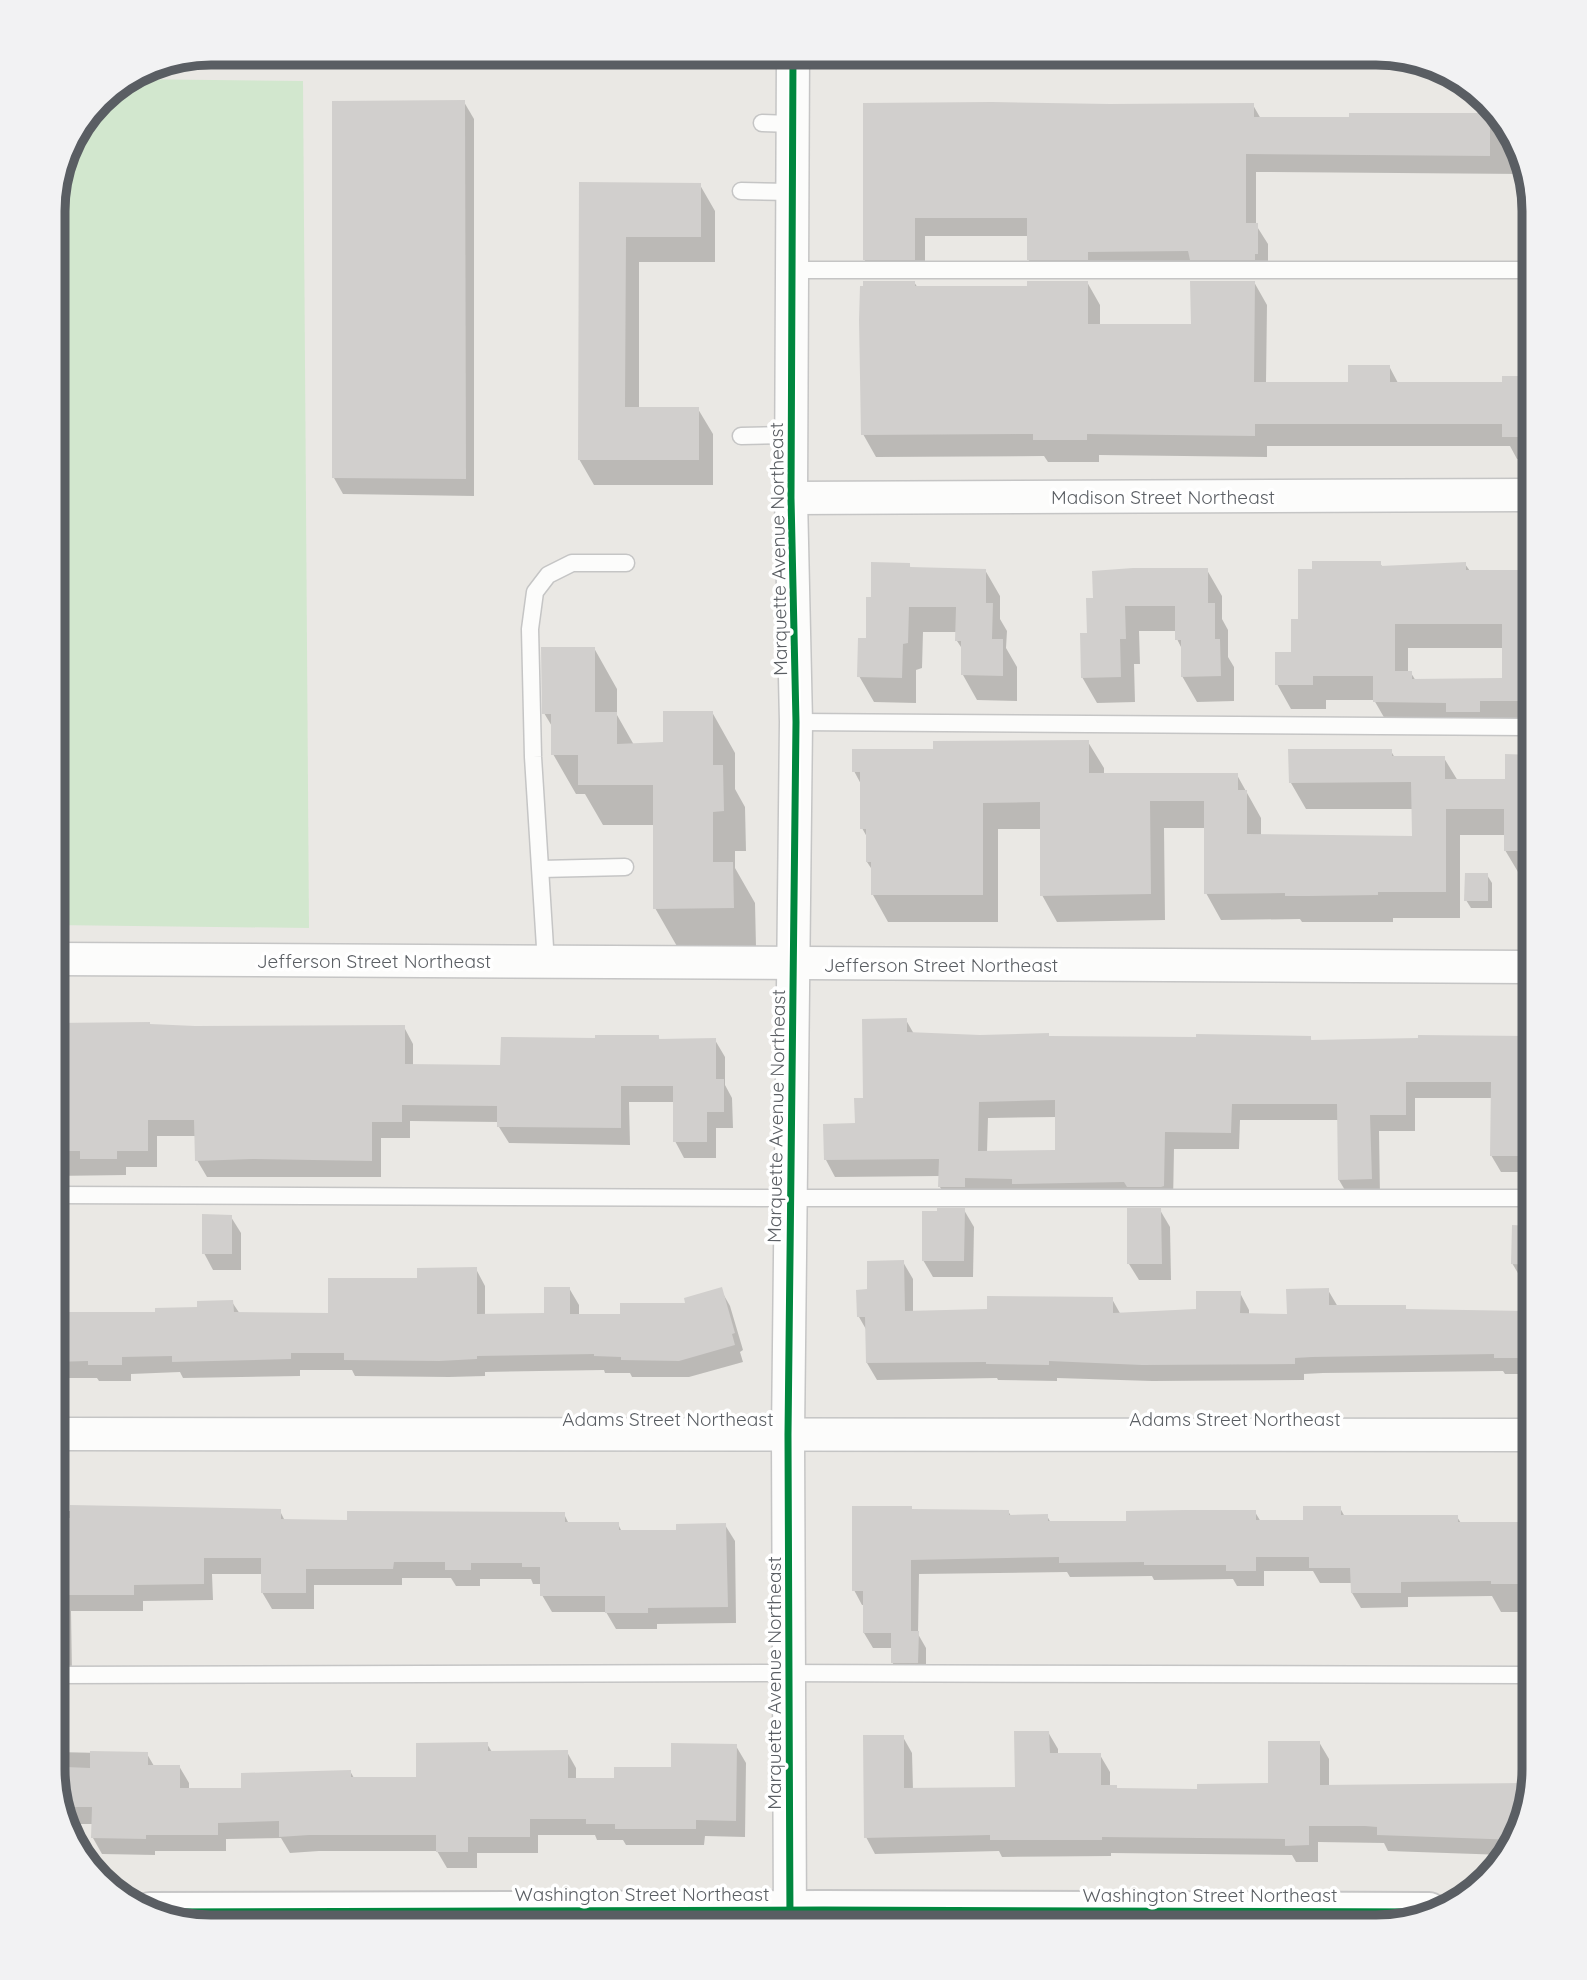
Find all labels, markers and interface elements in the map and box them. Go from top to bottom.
street label: Marquette Avenue Northeast [764,422,792,676]
street label: Madison Street Northeast [1051,485,1275,509]
street label: Jefferson Street Northeast [257,949,491,973]
street label: Jefferson Street Northeast [824,953,1058,977]
street label: Marquette Avenue Northeast [762,989,790,1243]
street label: Adams Street Northeast [562,1407,774,1431]
street label: Adams Street Northeast [1129,1407,1341,1431]
street label: Marquette Avenue Northeast [762,1556,786,1810]
street label: Washington Street Northeast [515,1882,769,1906]
street label: Washington Street Northeast [1083,1883,1337,1907]

